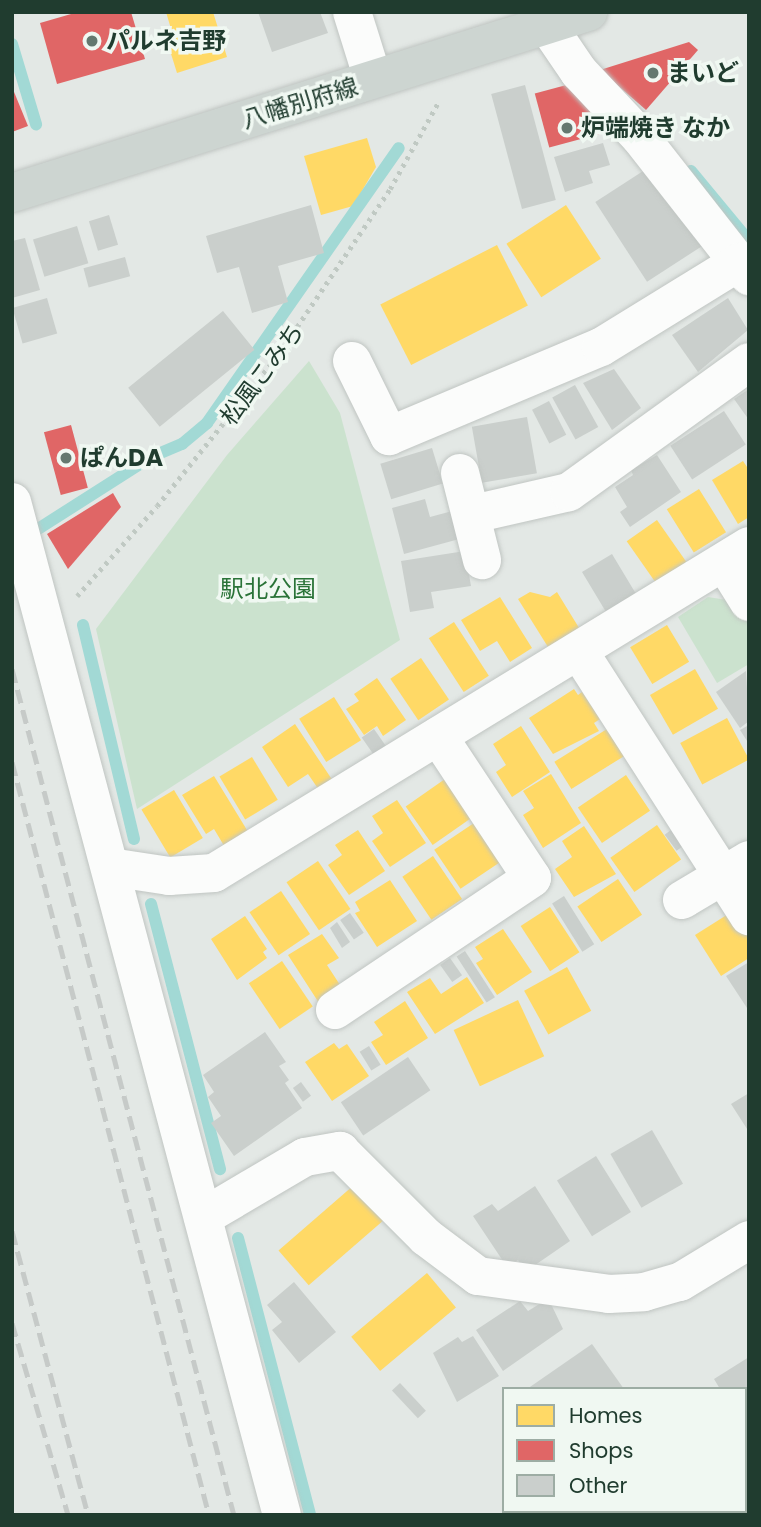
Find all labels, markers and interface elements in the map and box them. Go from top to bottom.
place label: パルネ吉野 [106,27,226,55]
marker: パルネ吉野 [84,33,100,49]
place label: まいど [667,59,739,87]
marker: まいど [645,65,661,81]
street label: 八幡別府線 [238,72,362,134]
place label: 炉端焼き なか [581,114,730,142]
marker: 炉端焼き なか [559,120,575,136]
street label: 松風こみち [214,317,310,431]
place label: ぱんDA [80,444,163,472]
marker: ぱんDA [58,450,74,466]
park label: 駅北公園 [220,575,316,603]
legend [502,1387,747,1513]
text: Homes [569,1401,643,1430]
text: Shops [569,1436,633,1465]
text: Other [569,1471,627,1500]

